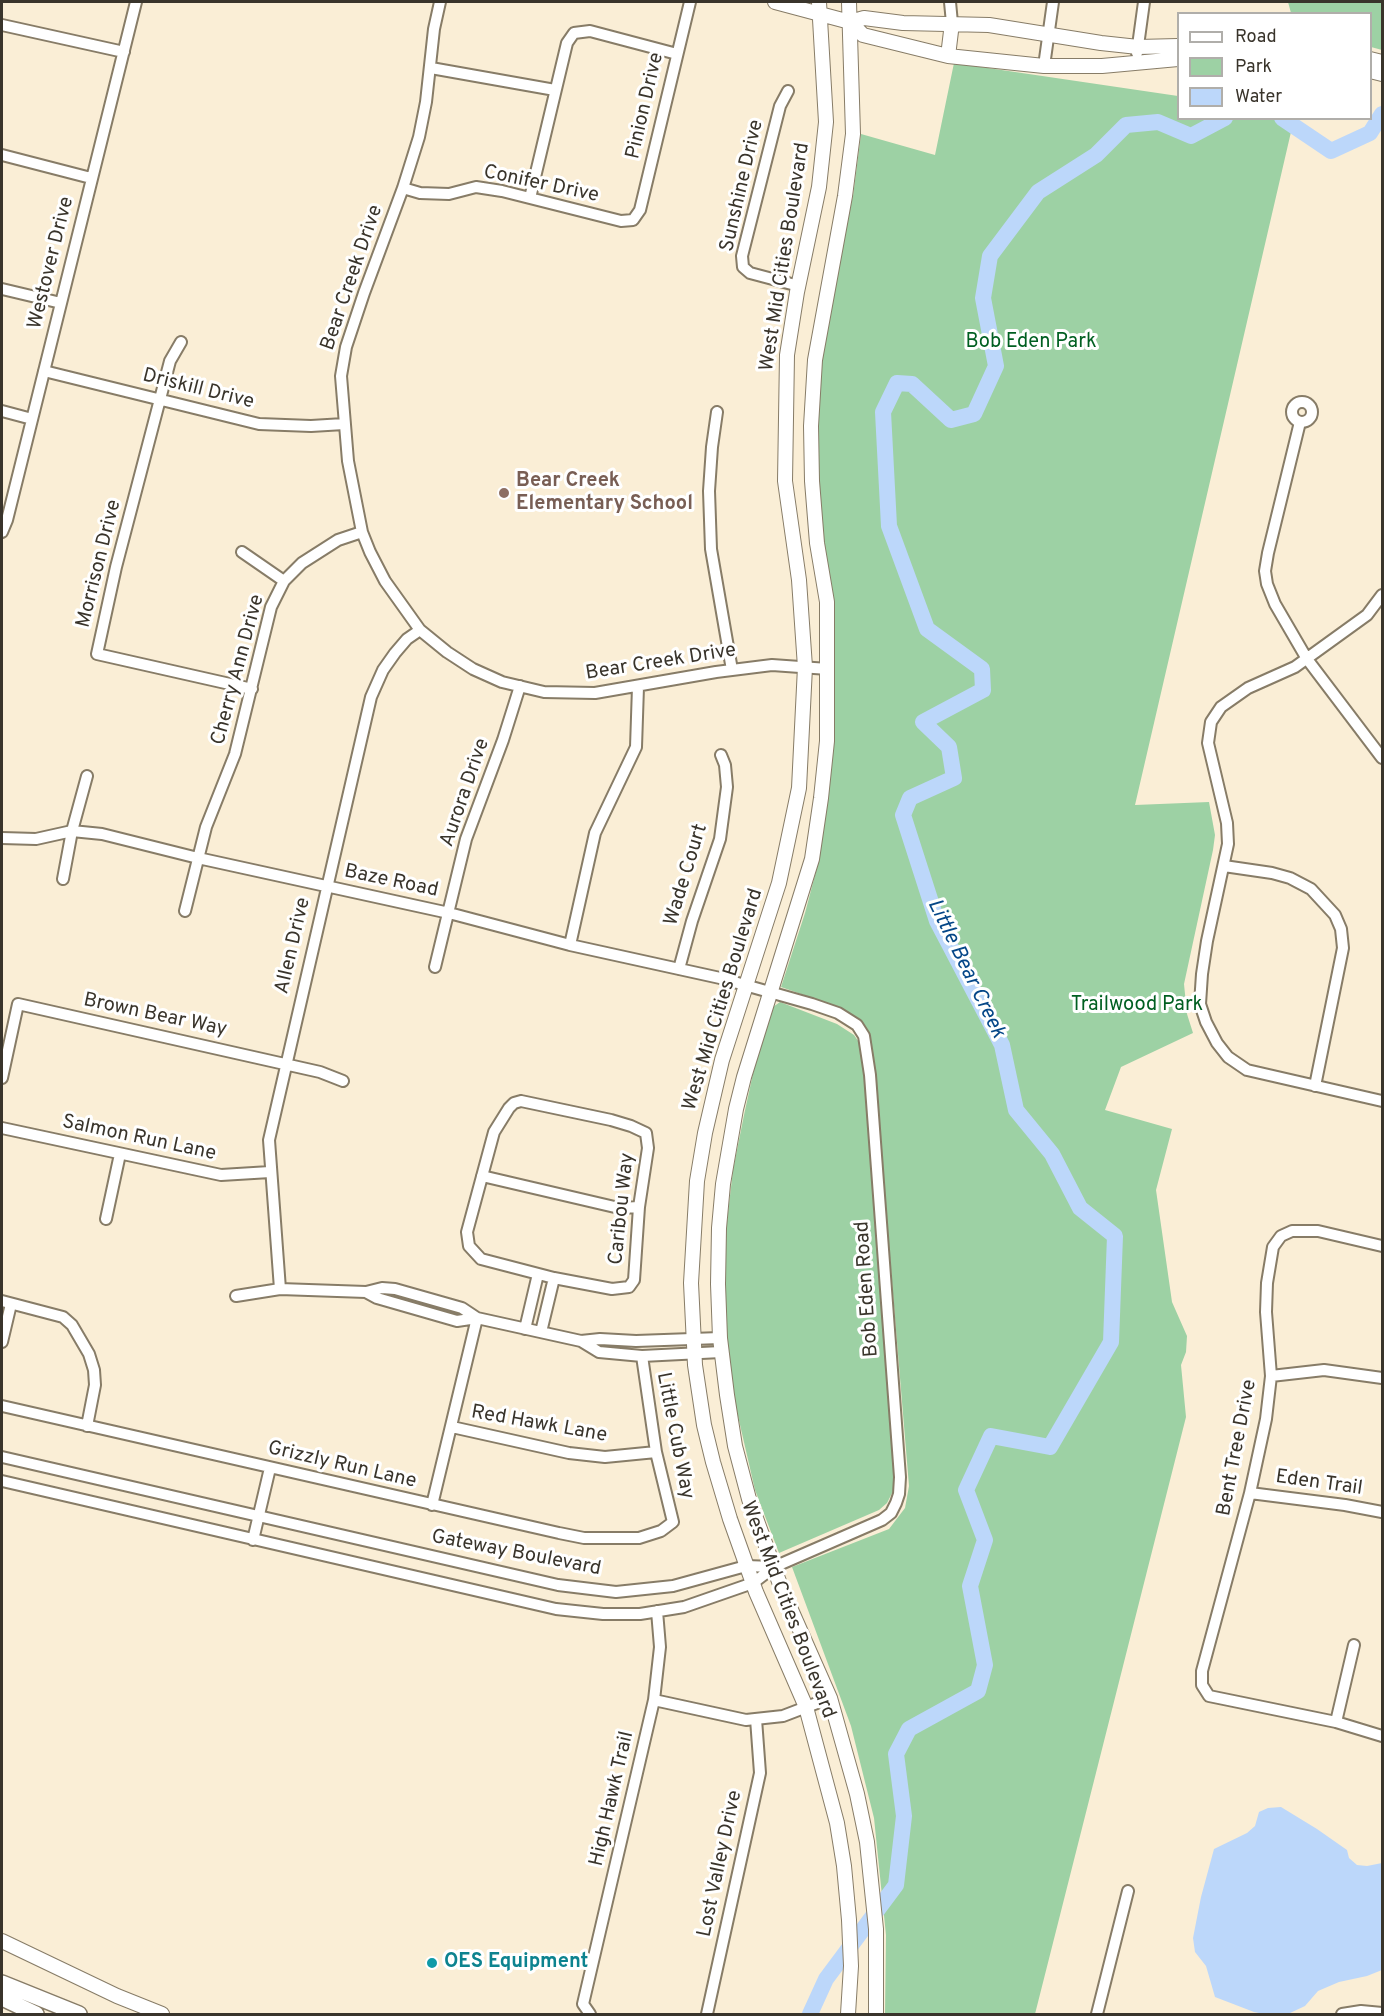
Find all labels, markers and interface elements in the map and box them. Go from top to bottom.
legend [1177,12,1372,120]
text: Road [1235,26,1277,49]
street label: Pinion Drive [622,50,670,162]
text: Park [1235,56,1272,79]
text: Water [1235,86,1282,109]
street label: Sunshine Drive [716,118,770,254]
street label: West Mid Cities Boulevard [756,141,816,373]
street label: Conifer Drive [481,161,601,209]
street label: Westover Drive [24,194,80,332]
street label: Bear Creek Drive [317,202,389,354]
park label: Bob Eden Park [965,331,1097,355]
street label: Driskill Drive [140,365,256,415]
place label: Bear Creek Elementary School [516,470,693,517]
marker: Bear Creek Elementary School [497,486,511,500]
street label: Morrison Drive [72,497,128,631]
street label: Cherry Ann Drive [207,592,271,748]
street label: Bear Creek Drive [584,639,738,687]
street label: Aurora Drive [436,736,496,850]
street label: Wade Court [660,821,714,929]
street label: Baze Road [342,860,440,904]
street label: West Mid Cities Boulevard [679,886,769,1114]
street label: Allen Drive [271,895,317,997]
water label: Little Bear Creek [920,895,1010,1043]
street label: Brown Bear Way [81,989,229,1043]
park label: Trailwood Park [1071,994,1203,1018]
street label: Salmon Run Lane [60,1111,218,1167]
street label: Caribou Way [605,1152,641,1266]
street label: Bob Eden Road [851,1220,885,1358]
street label: Little Cub Way [650,1370,698,1502]
street label: Bent Tree Drive [1213,1378,1263,1518]
street label: Red Hawk Lane [469,1401,609,1449]
street label: Grizzly Run Lane [265,1437,419,1495]
street label: Eden Trail [1274,1466,1364,1502]
street label: West Mid Cities Boulevard [734,1498,840,1722]
street label: Gateway Boulevard [429,1526,603,1582]
street label: High Hawk Trail [586,1729,640,1869]
street label: Lost Valley Drive [694,1789,748,1939]
place label: OES Equipment [444,1951,588,1975]
marker: OES Equipment [425,1956,439,1970]

